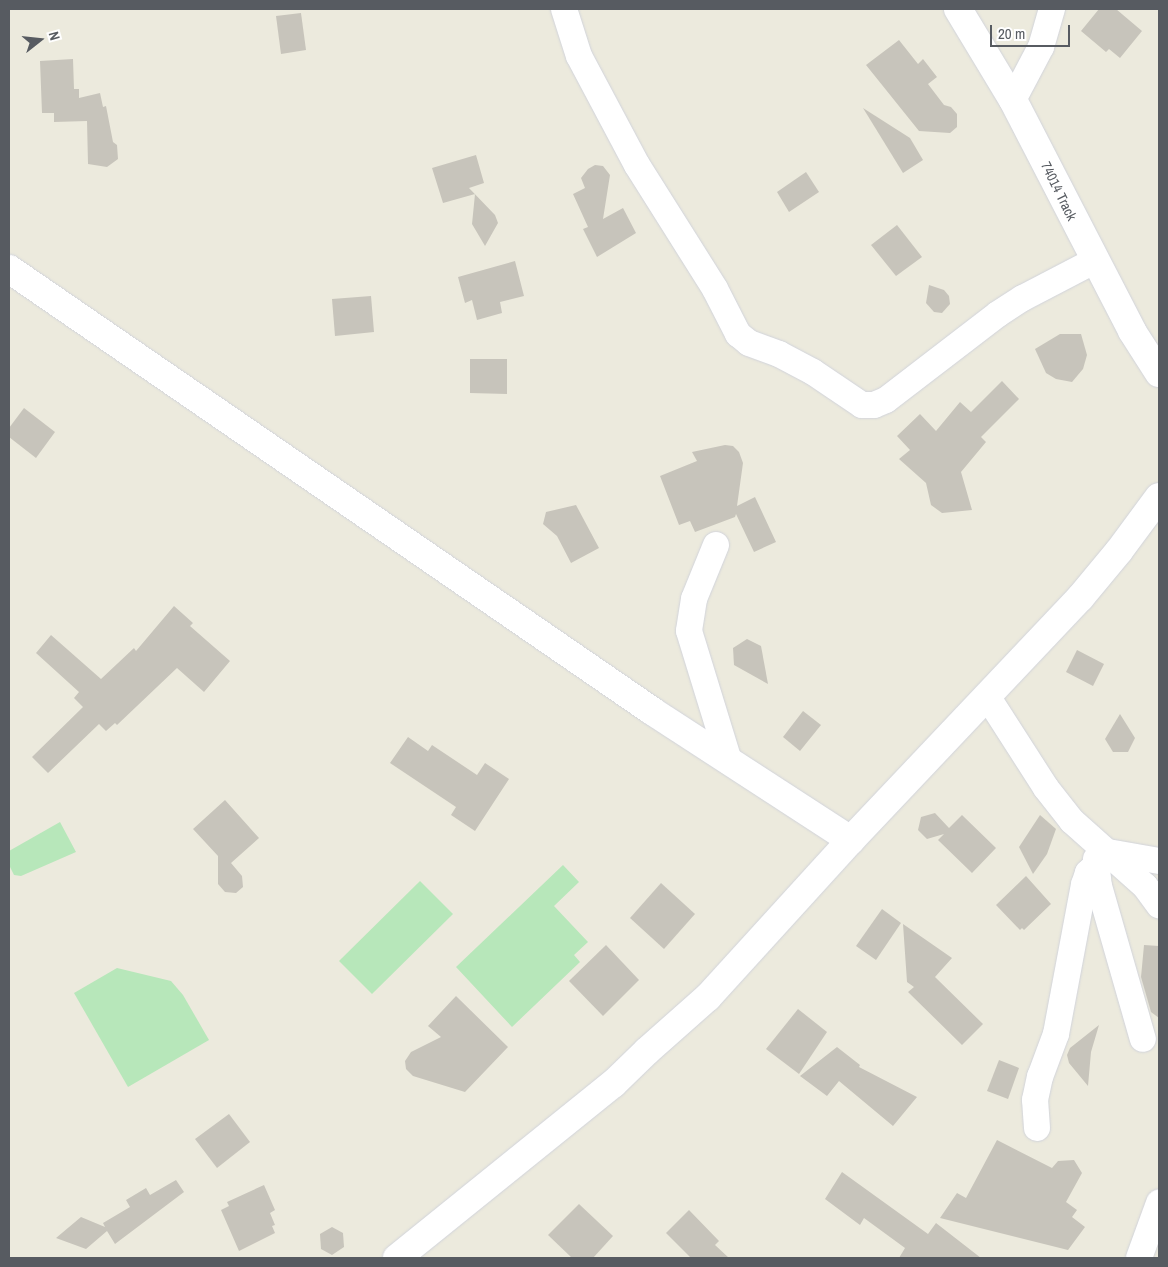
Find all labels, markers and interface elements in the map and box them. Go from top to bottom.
north arrow [15,15,65,65]
scale bar [993,15,1073,47]
text: 20 m [998,23,1025,44]
text: N [45,29,64,42]
street label: 74014 Track [1038,159,1080,223]

